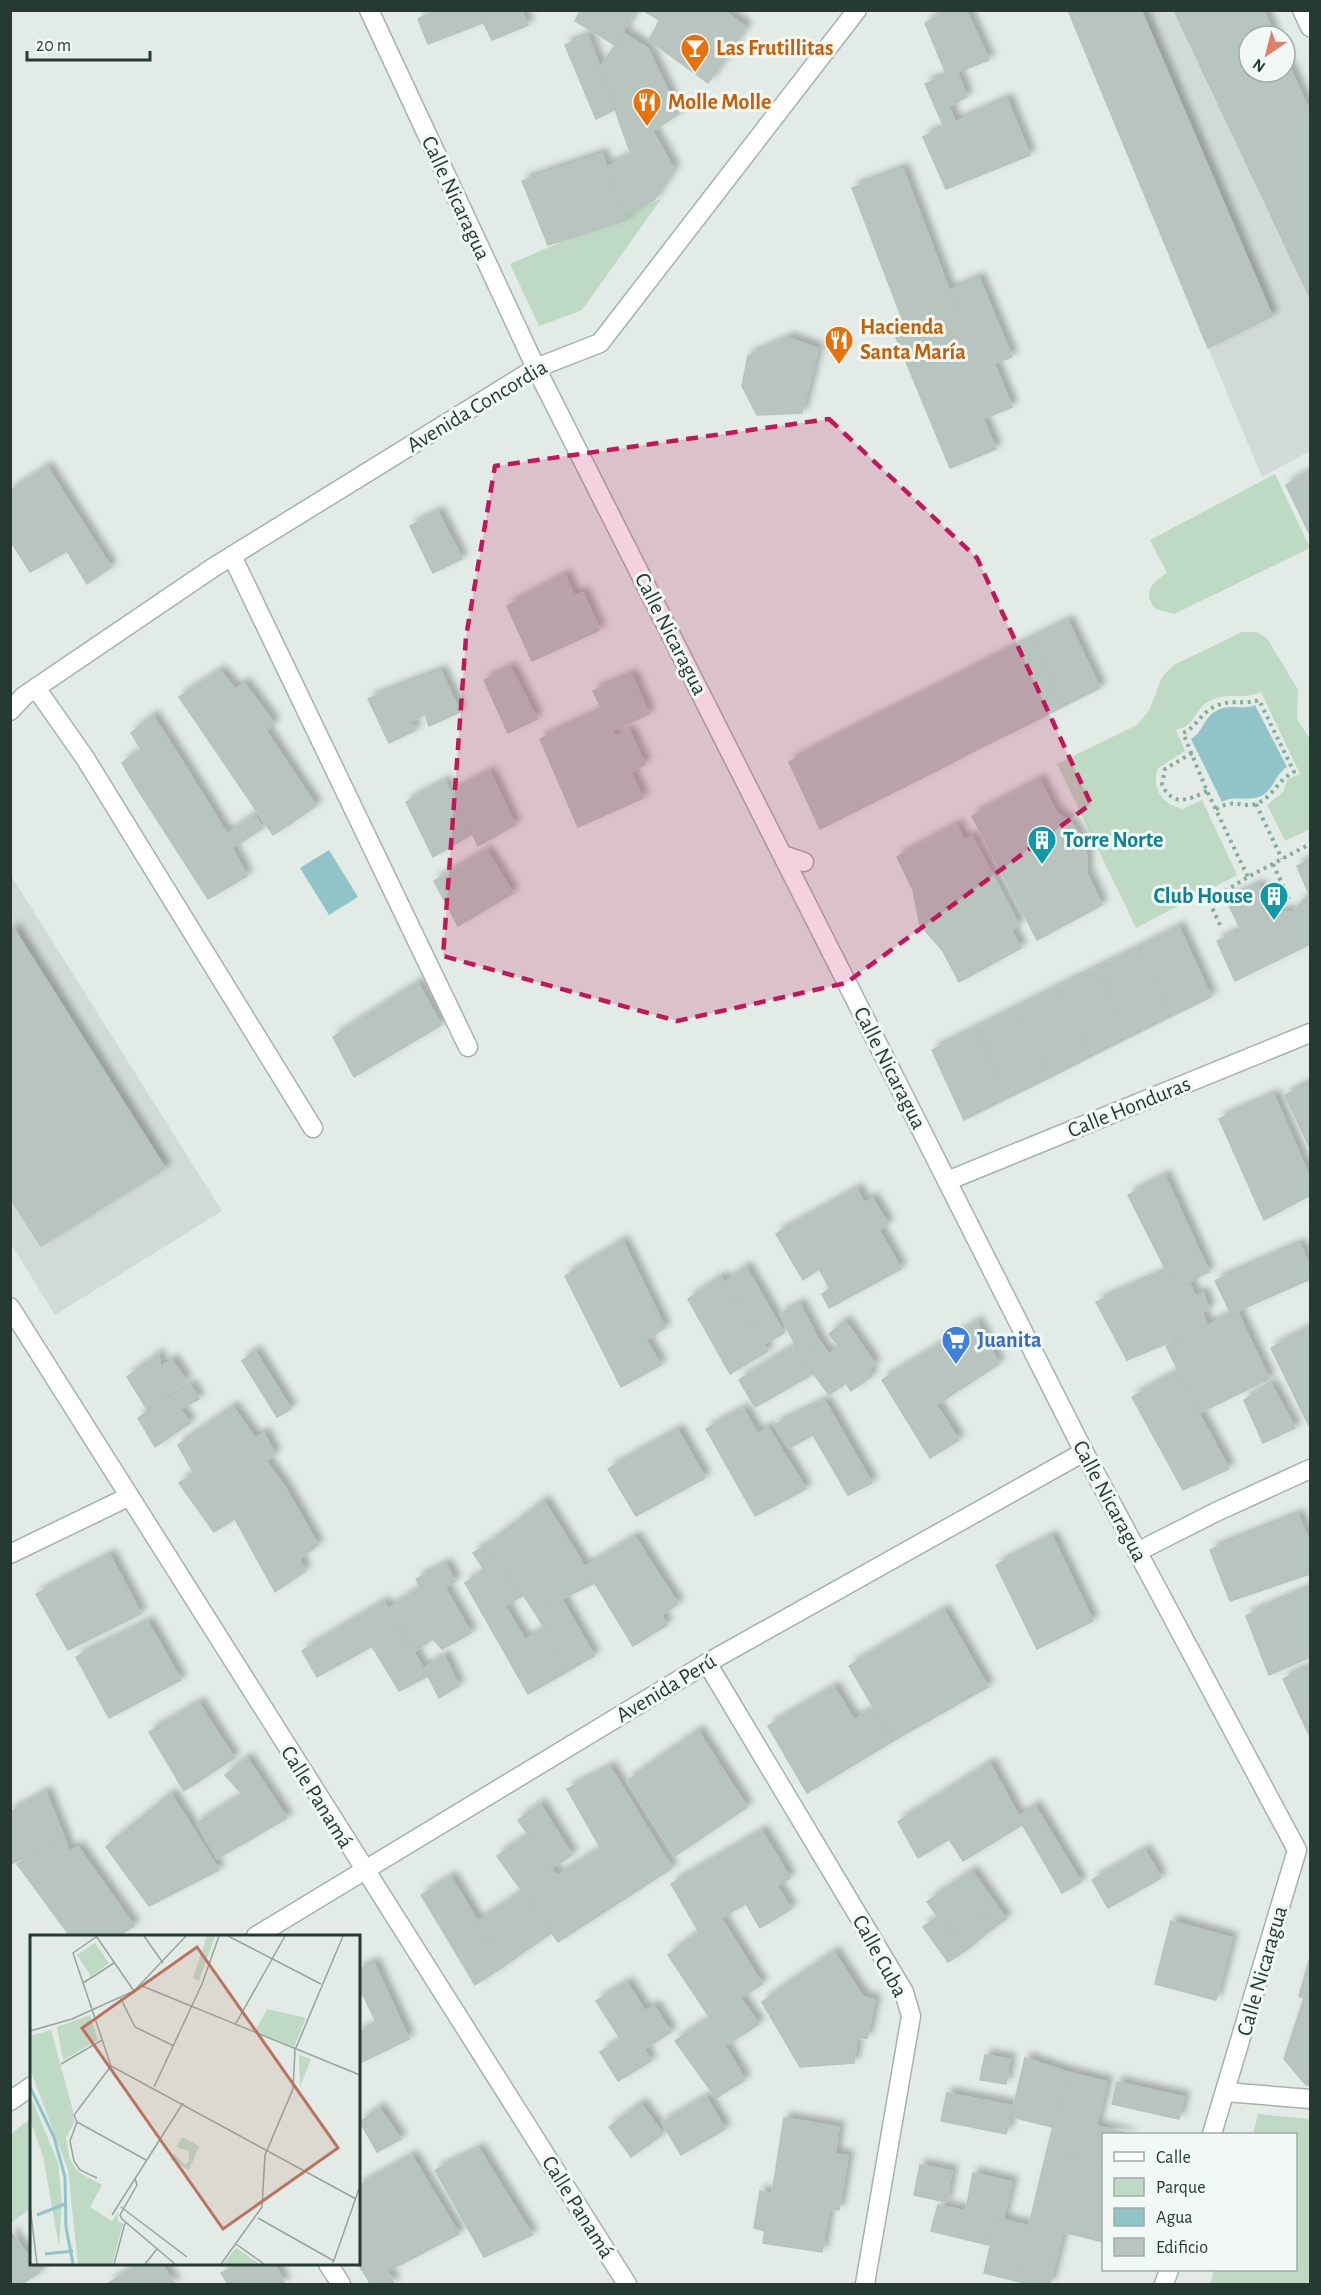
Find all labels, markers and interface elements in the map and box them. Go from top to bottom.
scale bar [27,24,150,62]
north arrow [1237,24,1297,84]
bar icon: Las Frutillitas [679,32,711,74]
text: 20 m [36,37,71,55]
place label: Las Frutillitas [716,37,834,59]
text: N [1250,56,1268,75]
restaurant icon: Molle Molle [631,86,663,128]
place label: Molle Molle [668,91,771,113]
street label: Calle Nicaragua [418,133,494,263]
place label: Hacienda Santa María [860,316,966,363]
restaurant icon: Hacienda Santa María [823,324,855,366]
street label: Avenida Concordia [403,356,551,456]
street label: Calle Nicaragua [631,569,711,699]
building icon: Torre Norte [1026,824,1058,866]
place label: Torre Norte [1063,829,1163,851]
building icon: Club House [1258,880,1290,922]
place label: Club House [1153,885,1253,907]
street label: Calle Nicaragua [850,1003,930,1133]
street label: Calle Honduras [1064,1072,1194,1142]
supermarket icon: Juanita [940,1324,972,1366]
place label: Juanita [977,1329,1042,1351]
street label: Calle Nicaragua [1069,1437,1151,1565]
street label: Avenida Perú [612,1650,720,1726]
street label: Calle Panamá [277,1742,357,1852]
street label: Calle Nicaragua [1233,1904,1291,2038]
street label: Calle Cuba [849,1911,911,2001]
inset map [30,1935,360,2265]
legend [1102,2133,1297,2271]
text: Calle [1156,2149,1191,2167]
street label: Calle Panamá [538,2152,618,2262]
text: Parque [1156,2179,1205,2197]
text: Agua [1156,2209,1193,2227]
text: Edificio [1156,2239,1208,2257]

